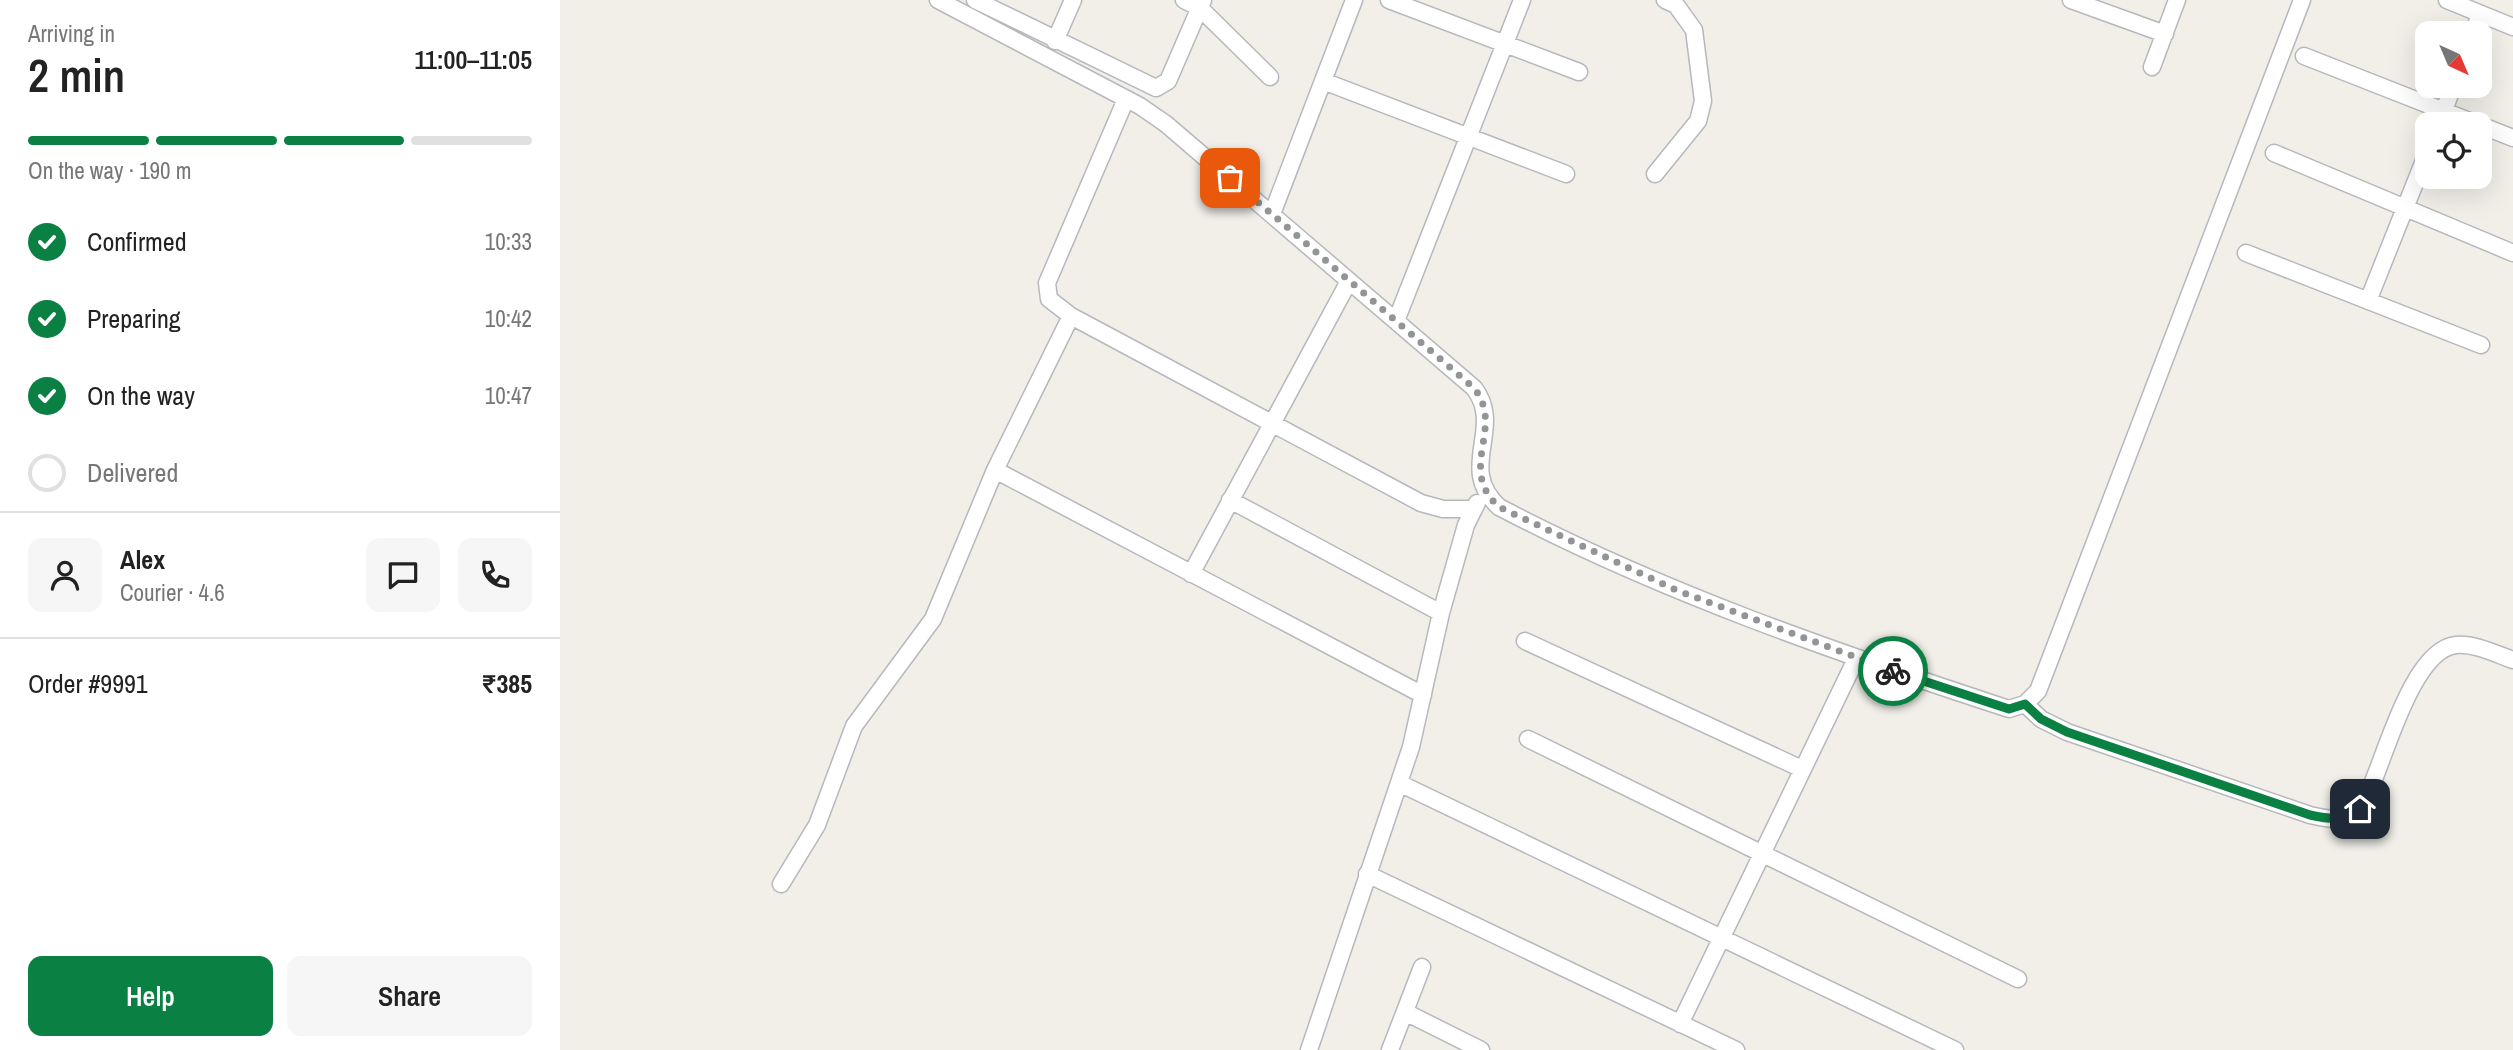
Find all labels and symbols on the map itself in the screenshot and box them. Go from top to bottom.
north arrow [2415,21,2492,98]
pin [1200,148,1260,208]
courier [1858,636,1928,706]
pin [2330,779,2390,839]

